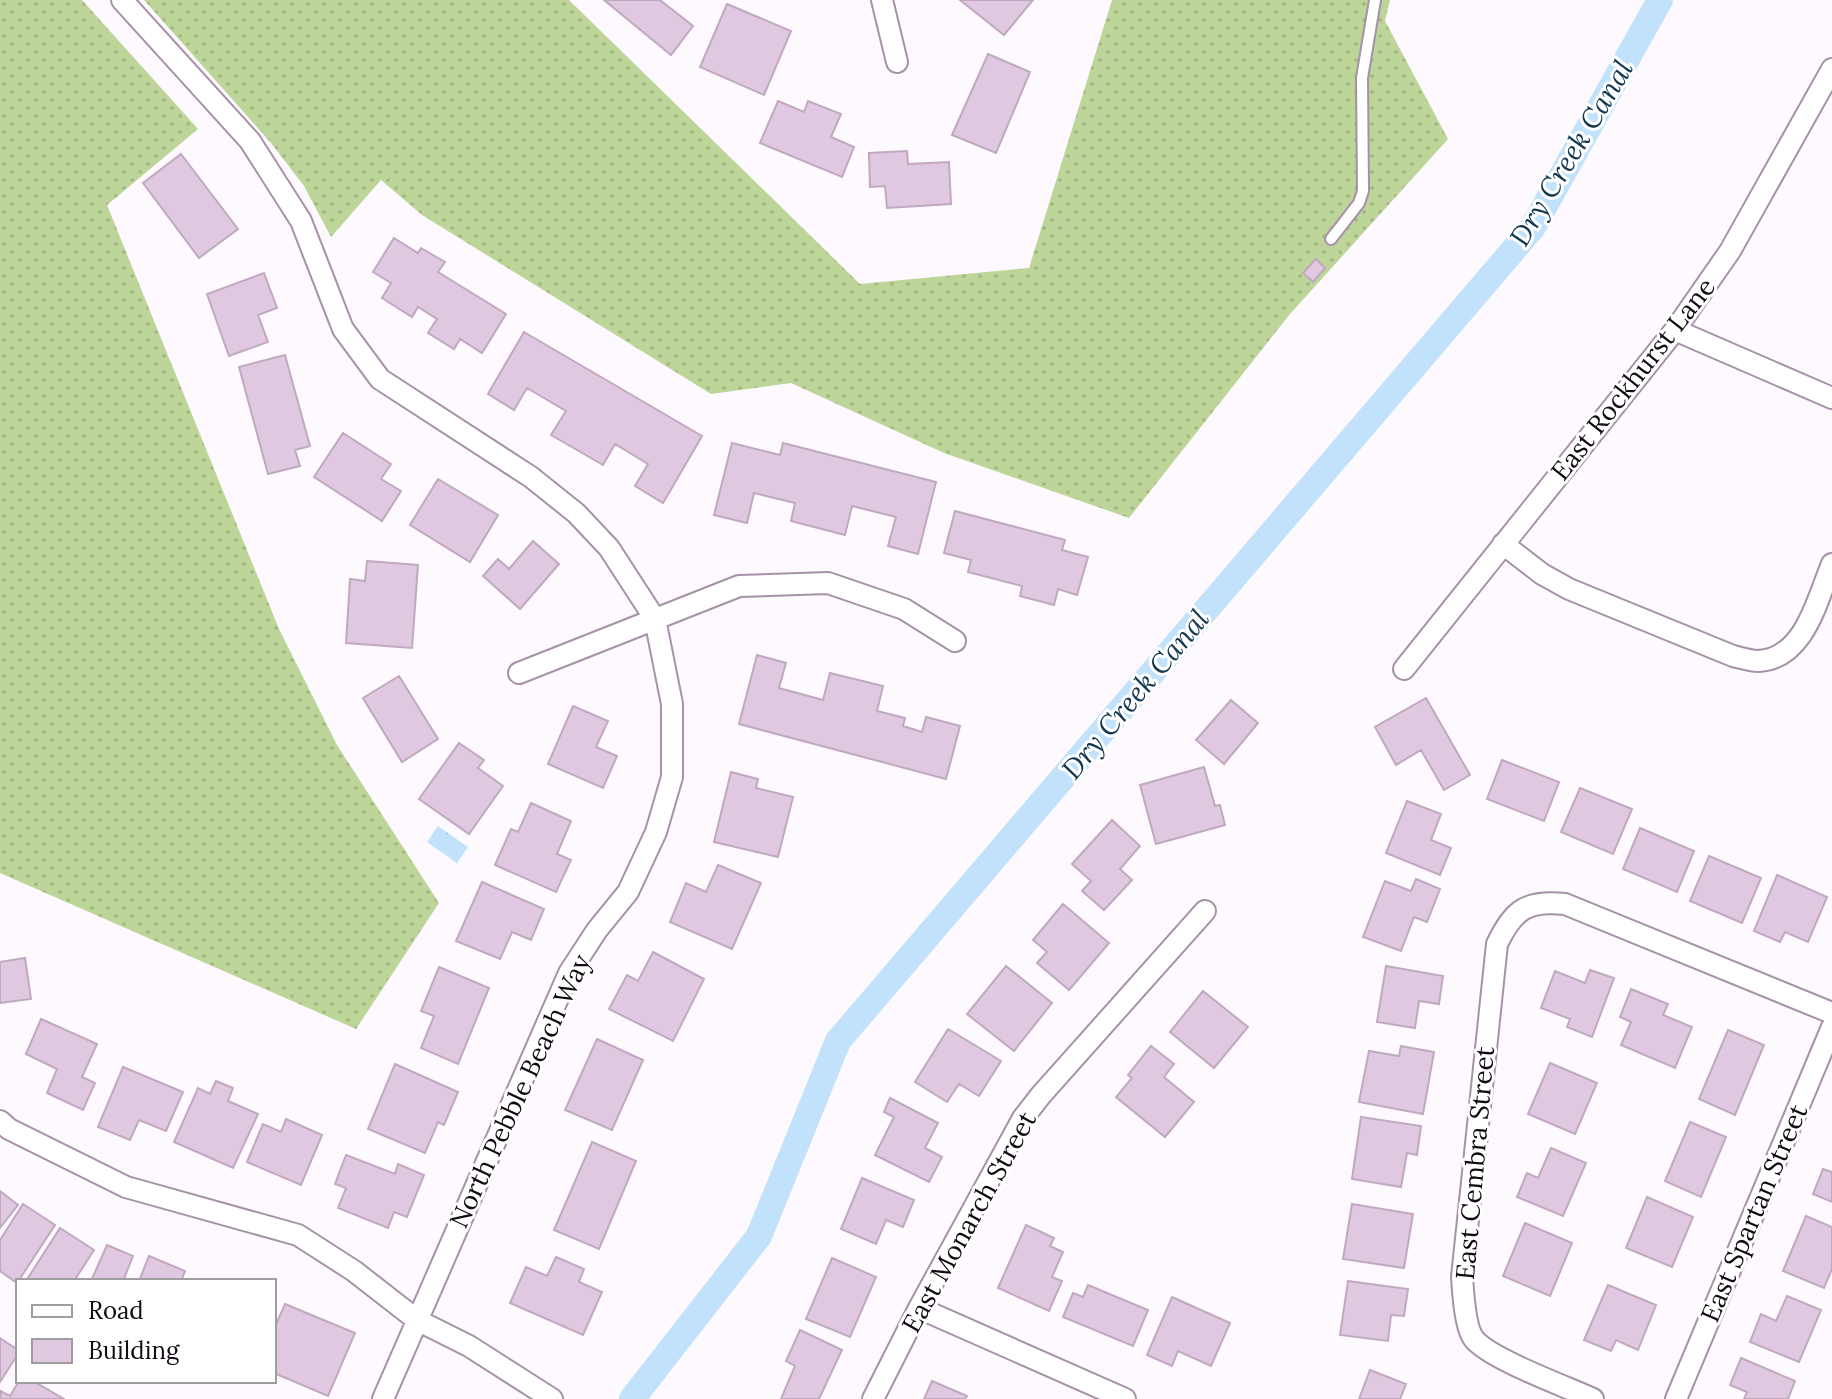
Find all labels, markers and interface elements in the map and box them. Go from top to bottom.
water label: Dry Creek Canal [1501,53,1641,253]
street label: East Rockhurst Lane [1543,271,1722,487]
water label: Dry Creek Canal [1053,602,1217,786]
street label: North Pebble Beach Way [442,948,598,1233]
street label: East Cembra Street [1448,1045,1501,1281]
street label: East Spartan Street [1693,1099,1814,1327]
street label: East Monarch Street [894,1105,1043,1338]
legend [16,1279,276,1383]
text: Road [88,1295,144,1326]
text: Building [88,1335,180,1366]

